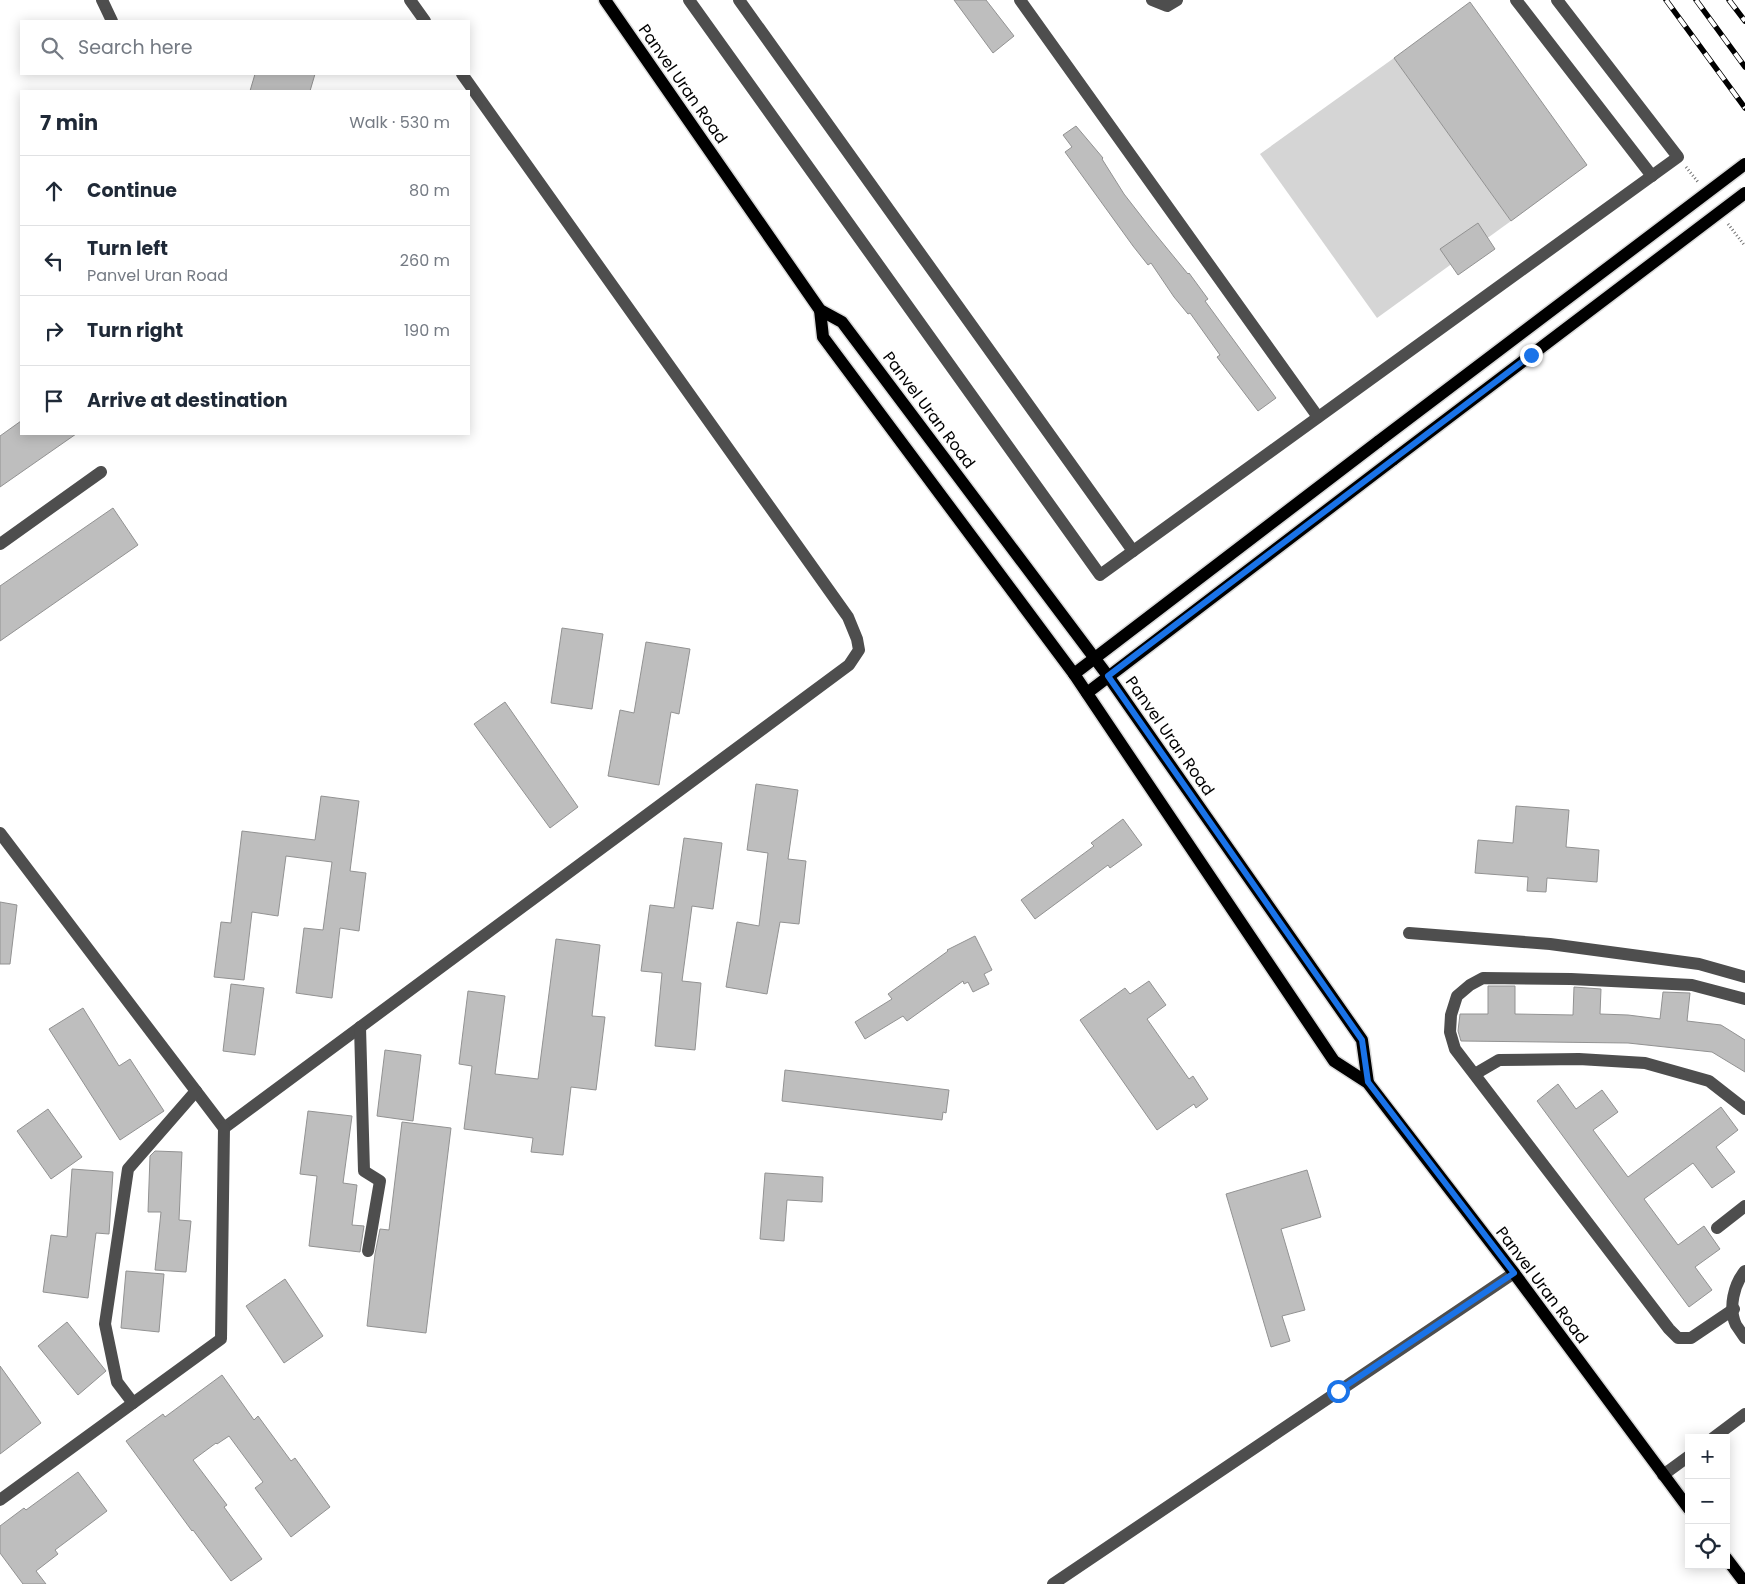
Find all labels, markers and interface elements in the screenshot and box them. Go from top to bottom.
search box [20,20,470,75]
street label: Panvel Uran Road [633,20,733,148]
icon: search [38,34,66,62]
text: Search here [78,34,192,61]
text: 7 min [40,108,98,137]
text: Walk · 530 m [349,111,450,134]
icon: ahead [40,177,68,205]
text: Continue [87,177,177,204]
text: 80 m [409,179,450,202]
text: Turn left [87,235,168,262]
icon: left [40,247,68,275]
text: 260 m [400,249,450,272]
text: Panvel Uran Road [87,264,228,287]
icon: right [40,317,68,345]
text: Turn right [87,317,183,344]
text: 190 m [404,319,450,342]
route end [1520,344,1543,367]
street label: Panvel Uran Road [877,347,981,473]
icon: arrive [40,387,68,415]
text: Arrive at destination [87,387,288,414]
street label: Panvel Uran Road [1120,672,1220,800]
street label: Panvel Uran Road [1490,1222,1594,1348]
route start [1327,1380,1350,1403]
map controls [1685,1434,1730,1569]
button: + [1685,1434,1730,1479]
button: − [1685,1479,1730,1524]
button: locate [1685,1524,1730,1569]

